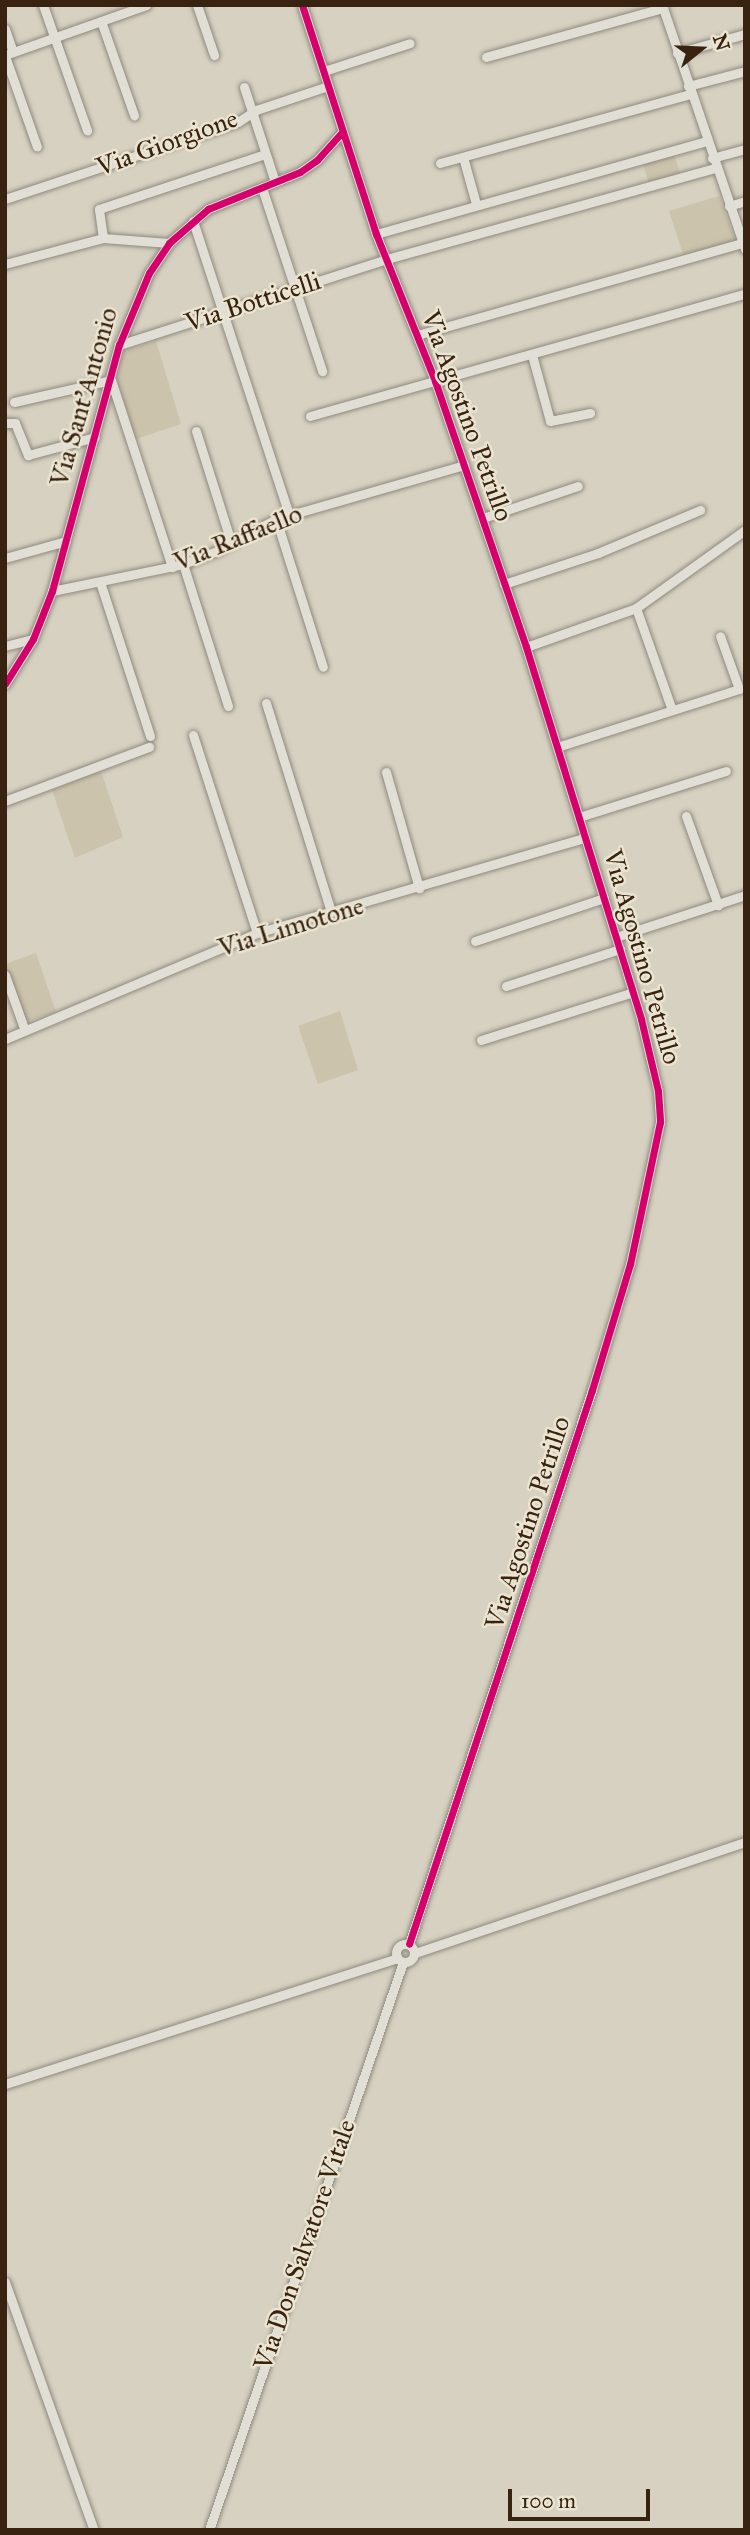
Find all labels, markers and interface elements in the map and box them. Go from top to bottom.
north arrow [666,14,736,84]
text: N [708,31,735,54]
street label: Via Giorgione [92,103,242,183]
street label: Via Botticelli [181,265,325,339]
street label: Via Sant'Antonio [44,304,124,490]
street label: Via Agostino Petrillo [414,306,520,526]
street label: Via Raffaello [169,498,307,578]
street label: Via Agostino Petrillo [596,846,688,1068]
street label: Via Limotone [214,890,368,964]
street label: Via Agostino Petrillo [479,1413,577,1633]
street label: Via Don Salvatore Vitale [247,2116,363,2374]
scale bar [512,2476,654,2520]
text: 100 m [521,2488,576,2514]

